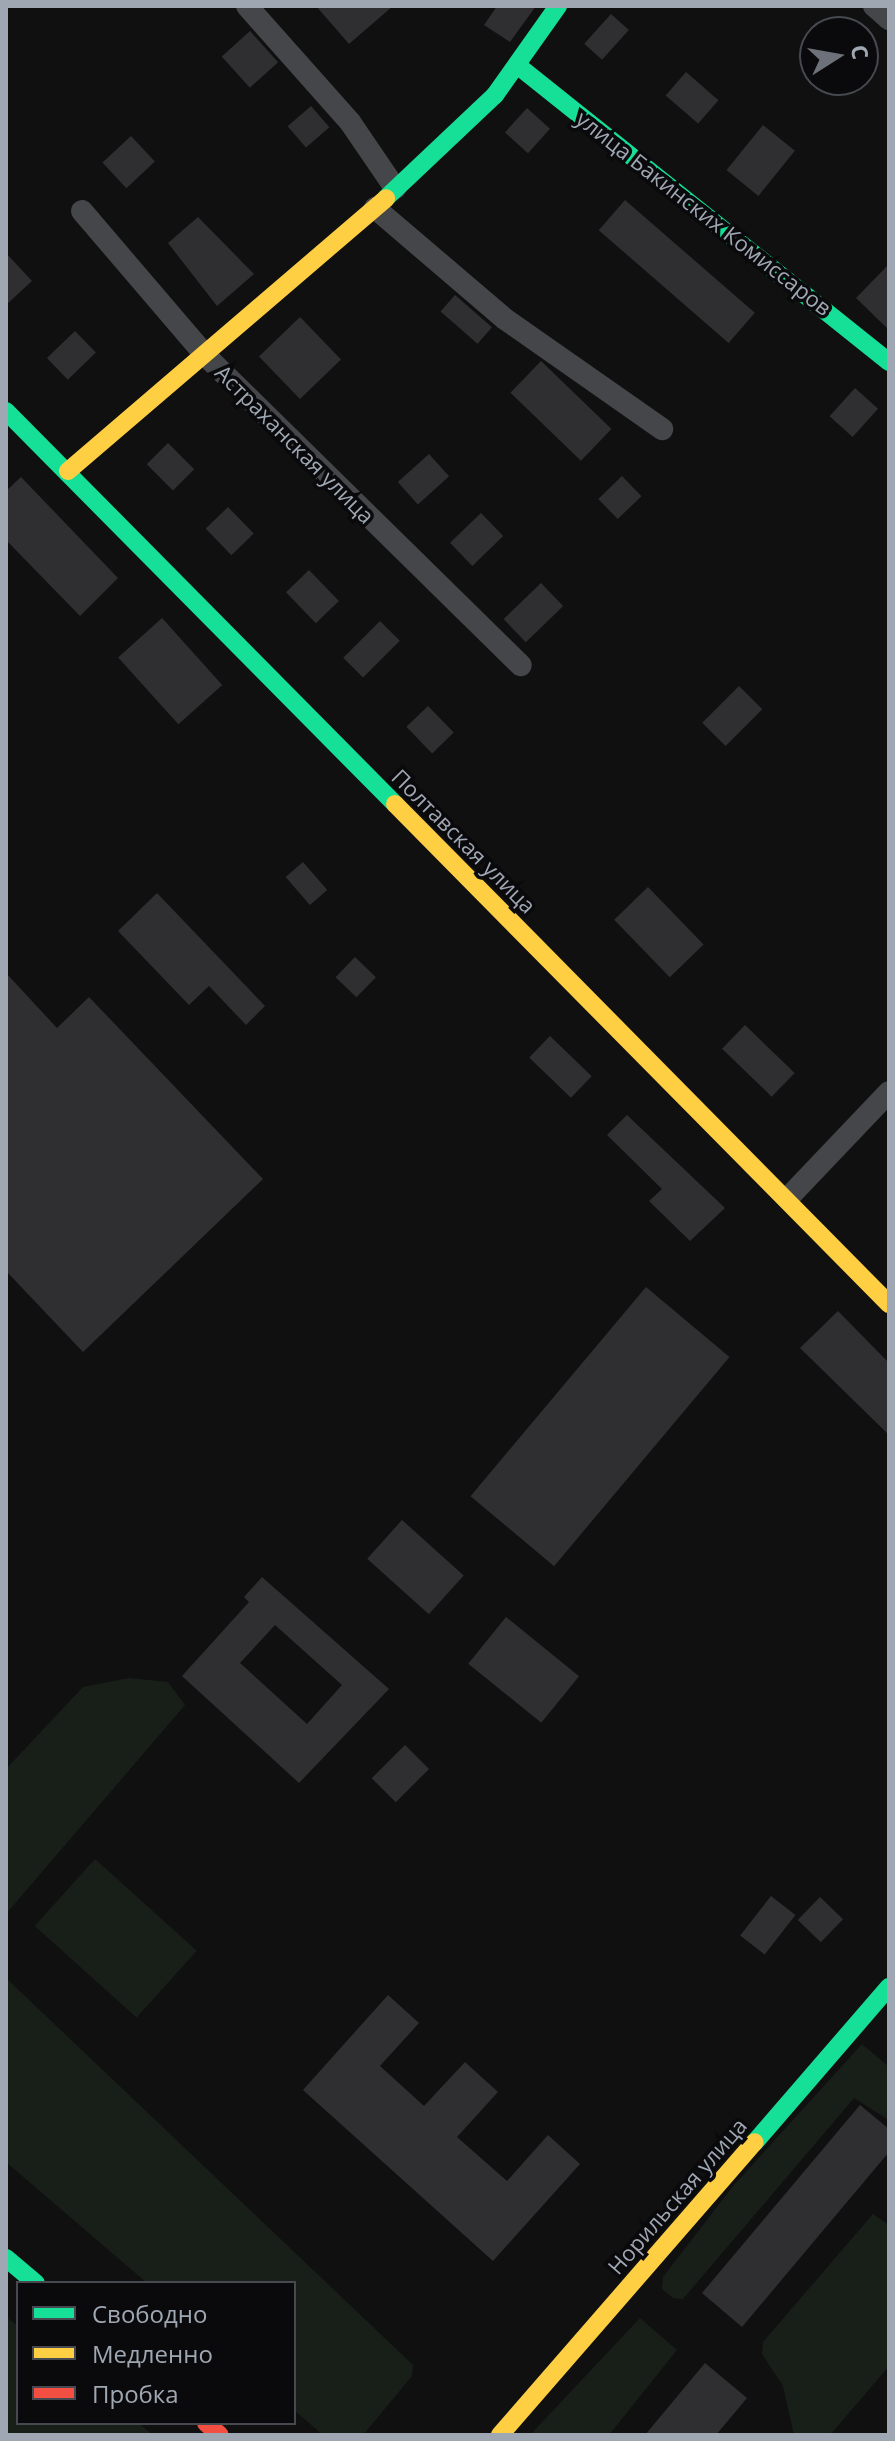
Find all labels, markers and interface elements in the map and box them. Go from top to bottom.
north arrow [799,16,879,96]
text: С [845,42,877,62]
street label: улица Бакинских Комиссаров [571,105,837,321]
street label: Астраханская улица [210,359,380,529]
street label: Полтавская улица [387,764,541,918]
street label: Норильская улица [602,2113,752,2279]
legend [16,2281,296,2425]
text: Свободно [92,2297,207,2330]
text: Медленно [92,2337,213,2370]
text: Пробка [92,2377,179,2410]

